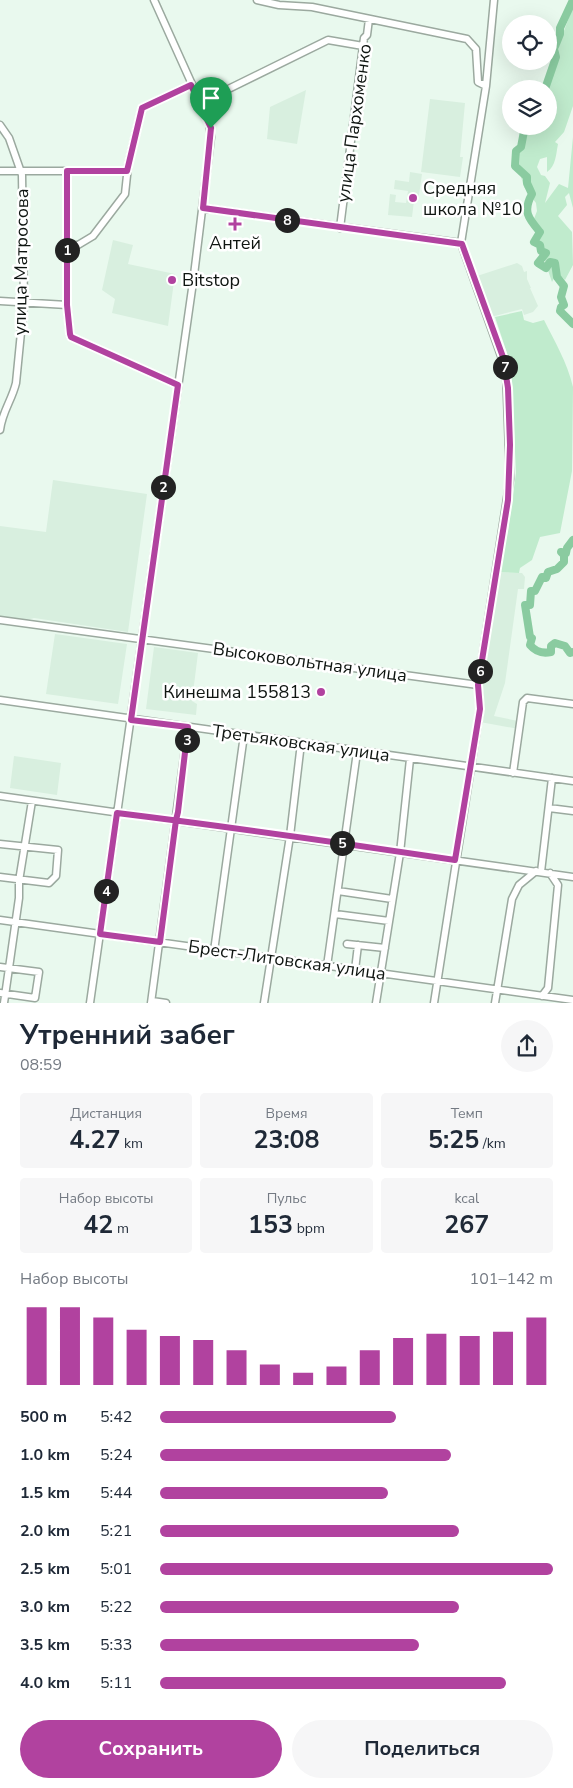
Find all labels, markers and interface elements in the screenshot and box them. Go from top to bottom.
map controls [502,15,557,135]
button: locate [502,15,557,70]
street label: улица Пархоменко [331,42,377,204]
pin [190,77,232,128]
button: layers [502,80,557,135]
icon: arrive [197,84,225,112]
place label: Средняя школа №10 [423,176,523,221]
street label: улица Матросова [8,188,34,336]
marker: Средняя школа №10 [407,192,419,204]
pin: 8 [274,208,300,232]
text: 8 [283,211,292,230]
marker: Антей [229,218,241,230]
place label: Антей [209,231,261,255]
pin: 1 [54,238,80,262]
text: 1 [63,241,72,260]
place label: Bitstop [182,268,240,292]
marker: Bitstop [166,274,178,286]
pin: 7 [492,354,518,380]
text: 7 [501,358,510,377]
pin: 2 [150,474,176,500]
text: 2 [159,478,168,497]
street label: Высоковольтная улица [211,636,409,688]
pin: 6 [468,658,492,684]
text: 6 [476,662,485,681]
place label: Кинешма 155813 [163,680,311,704]
marker: Кинешма 155813 [315,686,327,698]
street label: Третьяковская улица [211,719,391,767]
pin: 3 [174,728,200,752]
text: 3 [183,731,192,750]
pin: 5 [330,830,354,856]
text: 5 [338,834,347,853]
pin: 4 [94,878,118,904]
text: 4 [102,882,111,901]
street label: Брест-Литовская улица [187,934,387,986]
text: Утренний забег [20,1016,235,1054]
button: share [501,1020,553,1072]
text: 08:59 [20,1054,62,1076]
text: Дистанция [70,1104,142,1123]
text: Время [265,1104,308,1123]
text: Темп [451,1104,483,1123]
text: 4.27 [69,1123,120,1157]
text: 23:08 [253,1123,320,1157]
text: 5:25 [428,1123,479,1157]
text: km [120,1134,143,1153]
text: /km [479,1134,506,1153]
text: Набор высоты [59,1189,154,1208]
text: Пульс [267,1189,306,1208]
text: kcal [454,1189,479,1208]
text: 42 [83,1208,113,1242]
text: 153 [248,1208,293,1242]
text: 267 [444,1208,489,1242]
text: m [113,1219,129,1238]
text: bpm [293,1219,325,1238]
text: Набор высоты [20,1268,128,1290]
text: 101–142 m [470,1268,553,1290]
text: 500 m [20,1406,67,1428]
text: 5:42 [100,1406,132,1428]
text: 1.0 km [20,1444,70,1466]
text: 5:24 [100,1444,132,1466]
text: 1.5 km [20,1482,70,1504]
text: 5:44 [100,1482,132,1504]
text: 2.0 km [20,1520,70,1542]
text: 5:21 [100,1520,132,1542]
text: 2.5 km [20,1558,70,1580]
text: 5:01 [100,1558,132,1580]
text: 3.0 km [20,1596,70,1618]
text: 5:22 [100,1596,132,1618]
text: 3.5 km [20,1634,70,1656]
text: 5:33 [100,1634,132,1656]
text: 4.0 km [20,1672,70,1694]
text: 5:11 [100,1672,132,1694]
button: Сохранить [20,1720,282,1778]
button: Поделиться [292,1720,553,1778]

